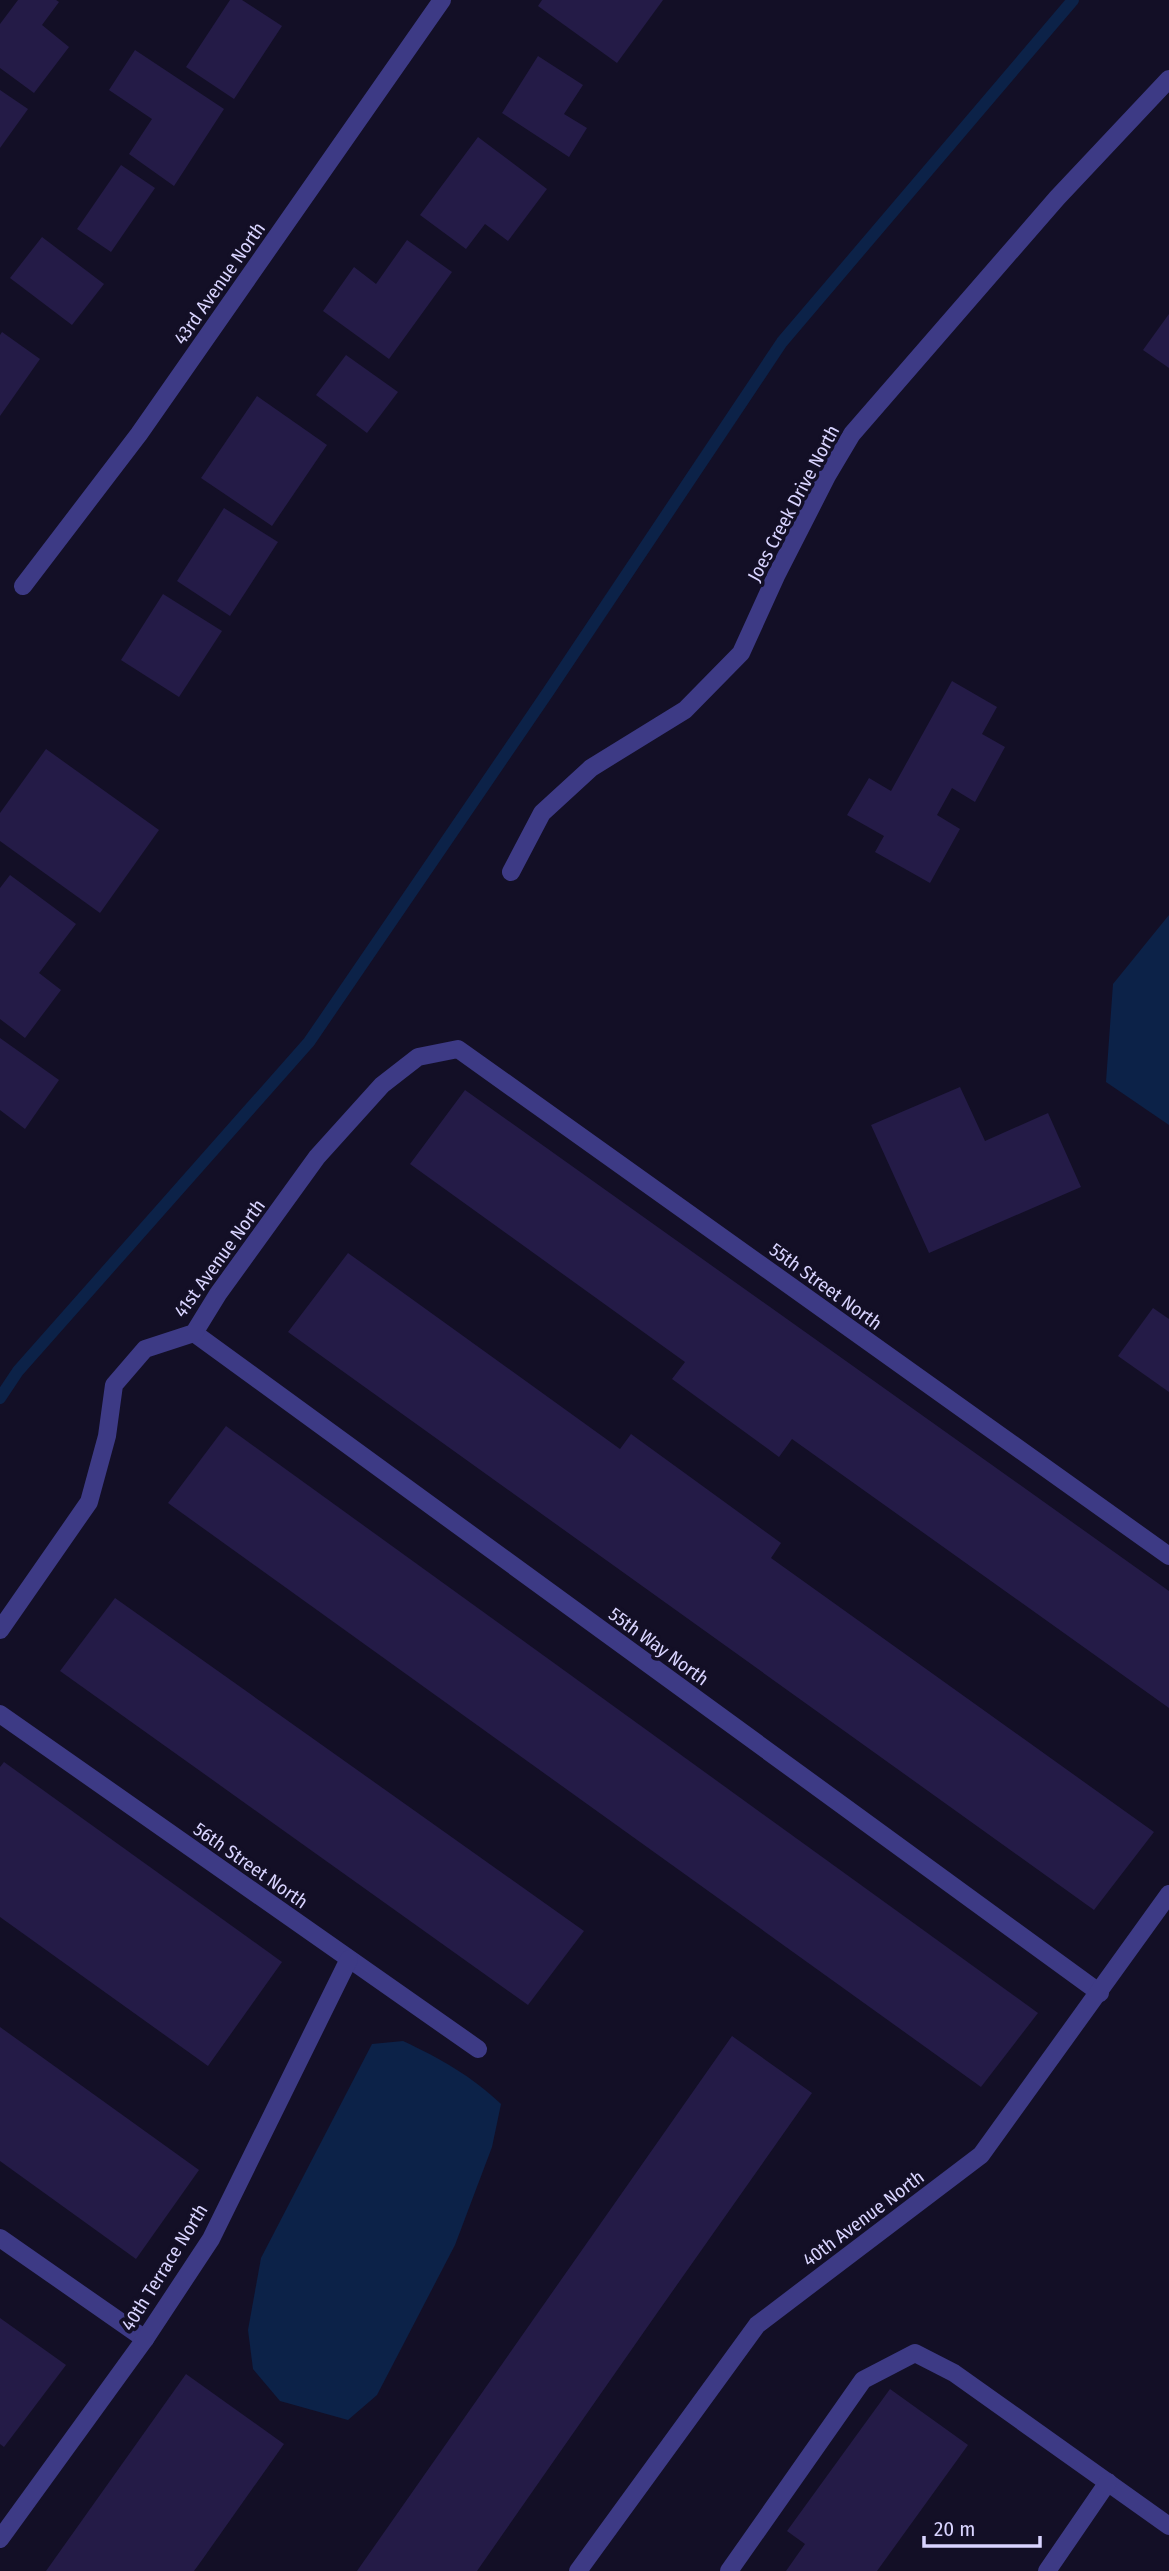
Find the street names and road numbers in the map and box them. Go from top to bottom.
street label: 43rd Avenue North [169,218,270,349]
street label: Joes Creek Drive North [742,421,844,585]
street label: 41st Avenue North [169,1195,270,1322]
street label: 55th Street North [765,1238,886,1335]
street label: 55th Way North [604,1602,713,1690]
street label: 56th Street North [189,1817,312,1913]
street label: 40th Avenue North [798,2165,928,2271]
street label: 40th Terrace North [116,2200,213,2335]

